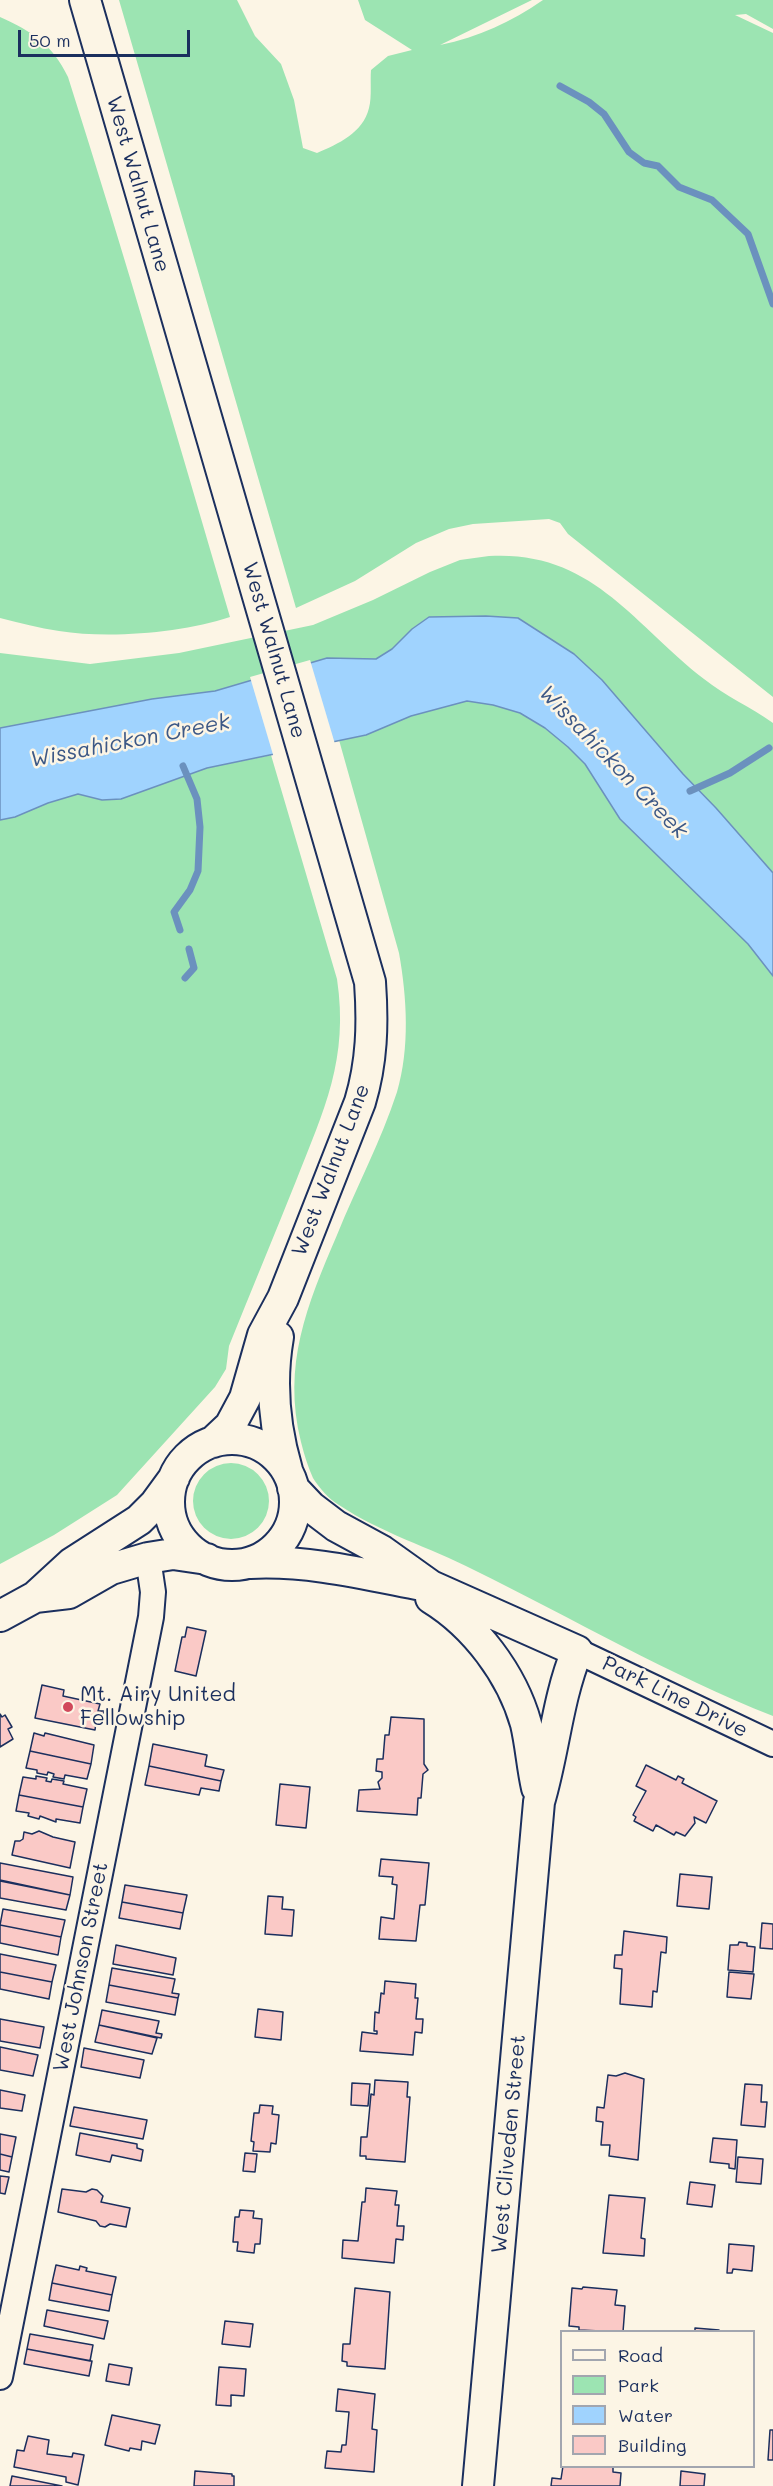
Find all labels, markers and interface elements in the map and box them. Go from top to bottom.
scale bar [21,18,194,56]
text: 50 m [29,28,71,52]
street label: West Walnut Lane [101,93,175,275]
street label: West Walnut Lane [237,559,311,741]
water label: Wissahickon Creek [533,680,693,844]
water label: Wissahickon Creek [28,709,232,773]
street label: West Walnut Lane [287,1080,375,1260]
street label: Park Line Drive [598,1651,752,1743]
place label: Mt. Airy United Fellowship [80,1682,236,1732]
marker: Mt. Airy United Fellowship [61,1700,75,1714]
street label: West Johnson Street [48,1860,114,2074]
street label: West Cliveden Street [487,2033,531,2255]
legend [560,2330,755,2468]
text: Road [618,2343,663,2367]
text: Park [618,2373,659,2397]
text: Water [618,2403,673,2427]
text: Building [618,2433,686,2457]

